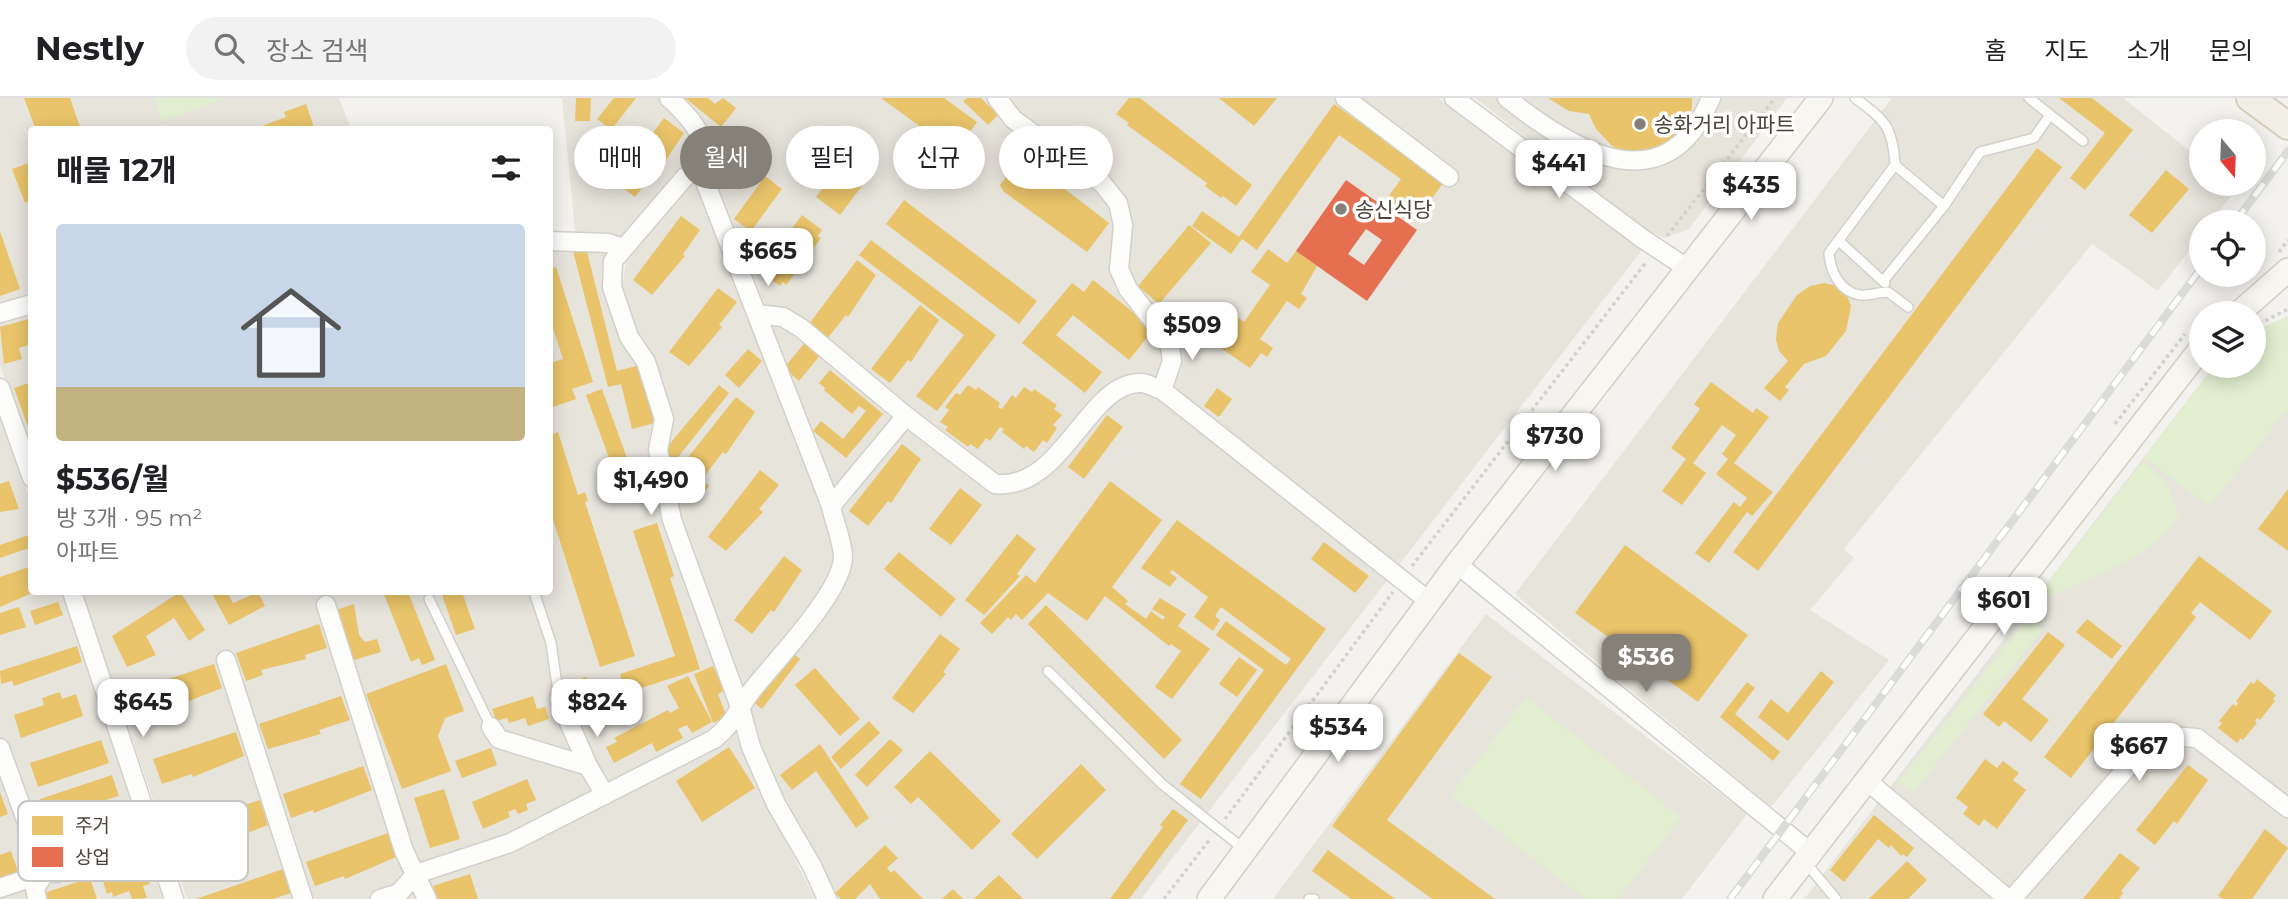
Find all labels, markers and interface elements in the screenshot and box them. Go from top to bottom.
search box [186,17,676,80]
text: Nestly [35,28,144,68]
icon: search [210,29,248,67]
text: 장소 검색 [266,35,369,67]
text: 홈 [1984,36,2006,65]
text: 지도 [2044,36,2089,65]
text: 소개 [2127,36,2171,65]
text: 문의 [2209,36,2253,65]
place label: 송화거리 아파트 [1654,112,1795,137]
marker: 송화거리 아파트 [1632,116,1648,132]
north arrow [2189,119,2266,196]
map controls [2189,119,2266,378]
chip: 매매 [574,126,666,189]
chip: 월세 [680,126,772,189]
chip: 필터 [786,126,879,189]
chip: 신규 [893,126,985,189]
chip: 아파트 [999,126,1113,189]
pin: $441 [1518,140,1600,200]
icon: filters [487,149,525,187]
text: $441 [1531,149,1587,177]
text: 매물 12개 [56,152,177,189]
pin: $435 [1710,162,1792,222]
text: $435 [1722,171,1780,199]
place label: 송신식당 [1355,197,1432,222]
marker: 송신식당 [1333,201,1349,217]
button: locate [2189,210,2266,287]
pin: $665 [727,228,809,288]
text: $665 [739,237,797,265]
icon: home [228,270,354,396]
button: layers [2189,301,2266,378]
pin: $509 [1151,302,1233,362]
text: $509 [1163,311,1221,339]
pin: $730 [1514,414,1596,473]
text: $730 [1526,422,1584,450]
pin: $1,490 [594,458,708,517]
text: $536/월 [56,461,169,498]
text: $1,490 [613,466,689,494]
text: 방 3개 · 95 m² [56,504,203,532]
text: 아파트 [56,538,119,566]
pin: $601 [1963,578,2045,637]
text: $601 [1977,586,2031,614]
pin: $536 [1605,634,1687,694]
text: $536 [1618,643,1674,671]
pin: $645 [102,680,184,739]
pin: $824 [556,680,638,739]
text: $645 [114,688,172,716]
text: $824 [567,688,627,716]
pin: $534 [1297,704,1379,764]
text: $534 [1309,713,1367,741]
pin: $667 [2098,724,2180,783]
text: $667 [2110,732,2168,760]
legend [18,801,248,881]
text: 주거 [75,814,110,837]
text: 상업 [75,846,110,869]

